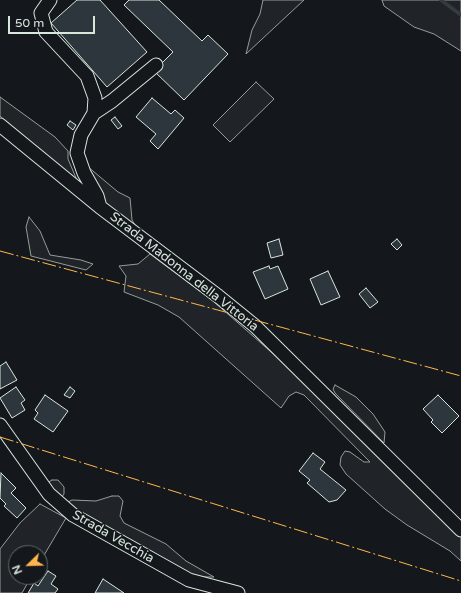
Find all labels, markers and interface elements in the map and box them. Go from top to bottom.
scale bar [10,8,97,34]
text: 50 m [15,16,44,30]
street label: Strada Madonna della Vittoria [107,209,261,335]
street label: Strada Vecchia [69,507,157,567]
north arrow [8,545,48,585]
text: N [10,563,25,576]

